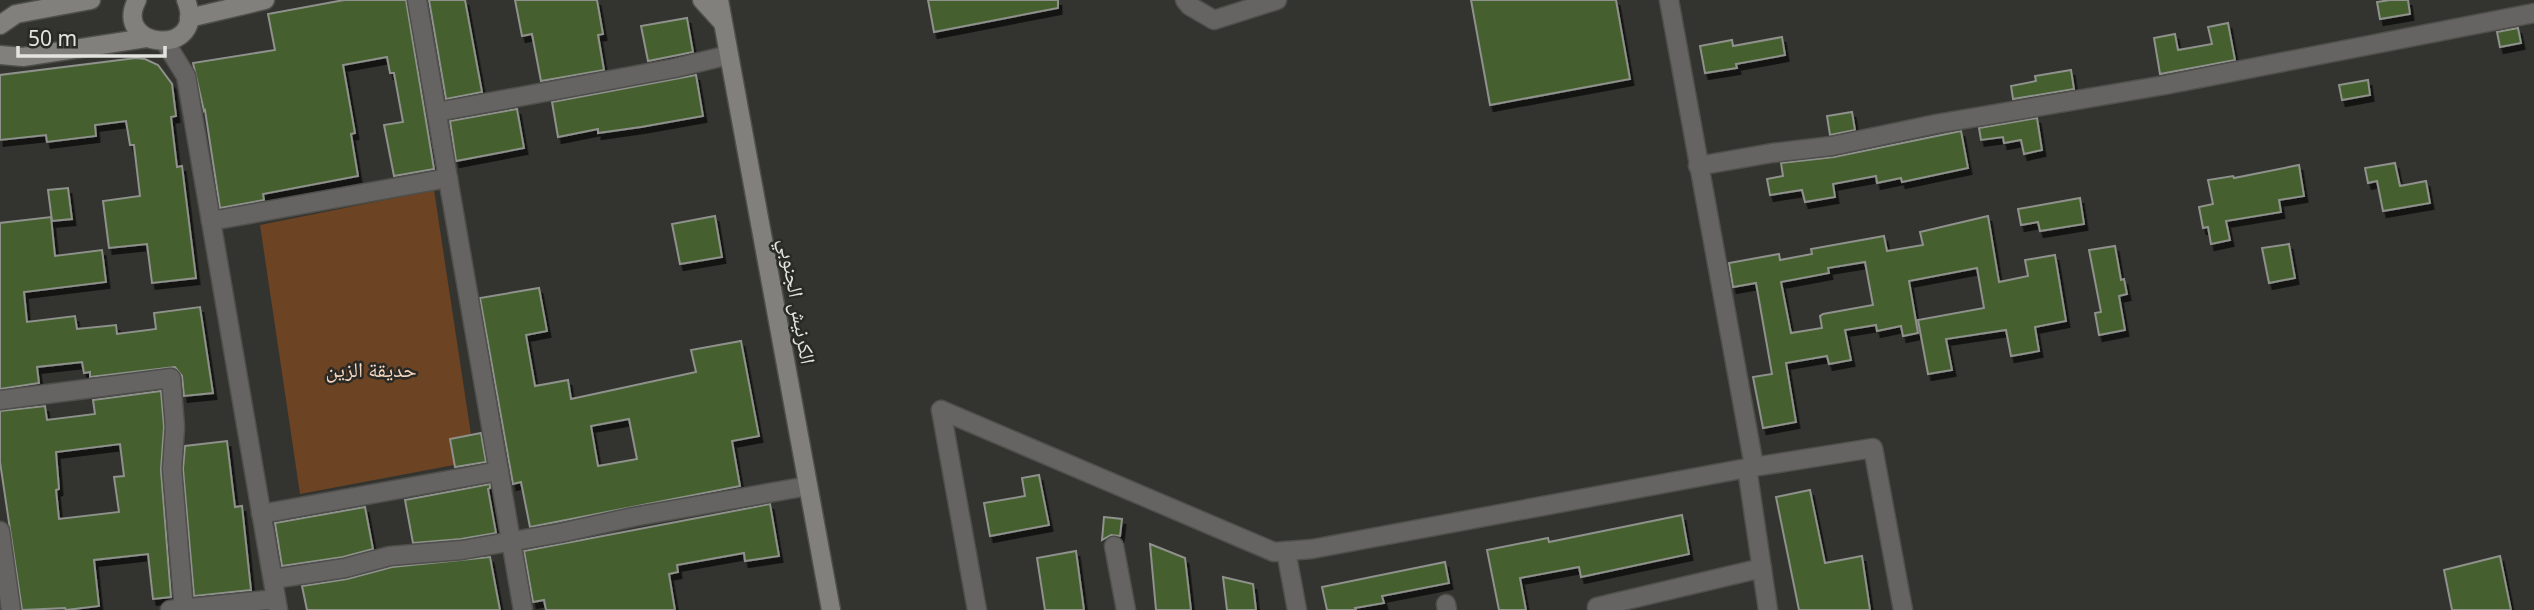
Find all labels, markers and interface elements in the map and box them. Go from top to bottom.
scale bar [18,14,164,58]
text: 50 m [28,24,77,52]
street label: الكرنيش الجنوبي [770,236,823,367]
park label: حديقة الزين [325,355,417,383]

